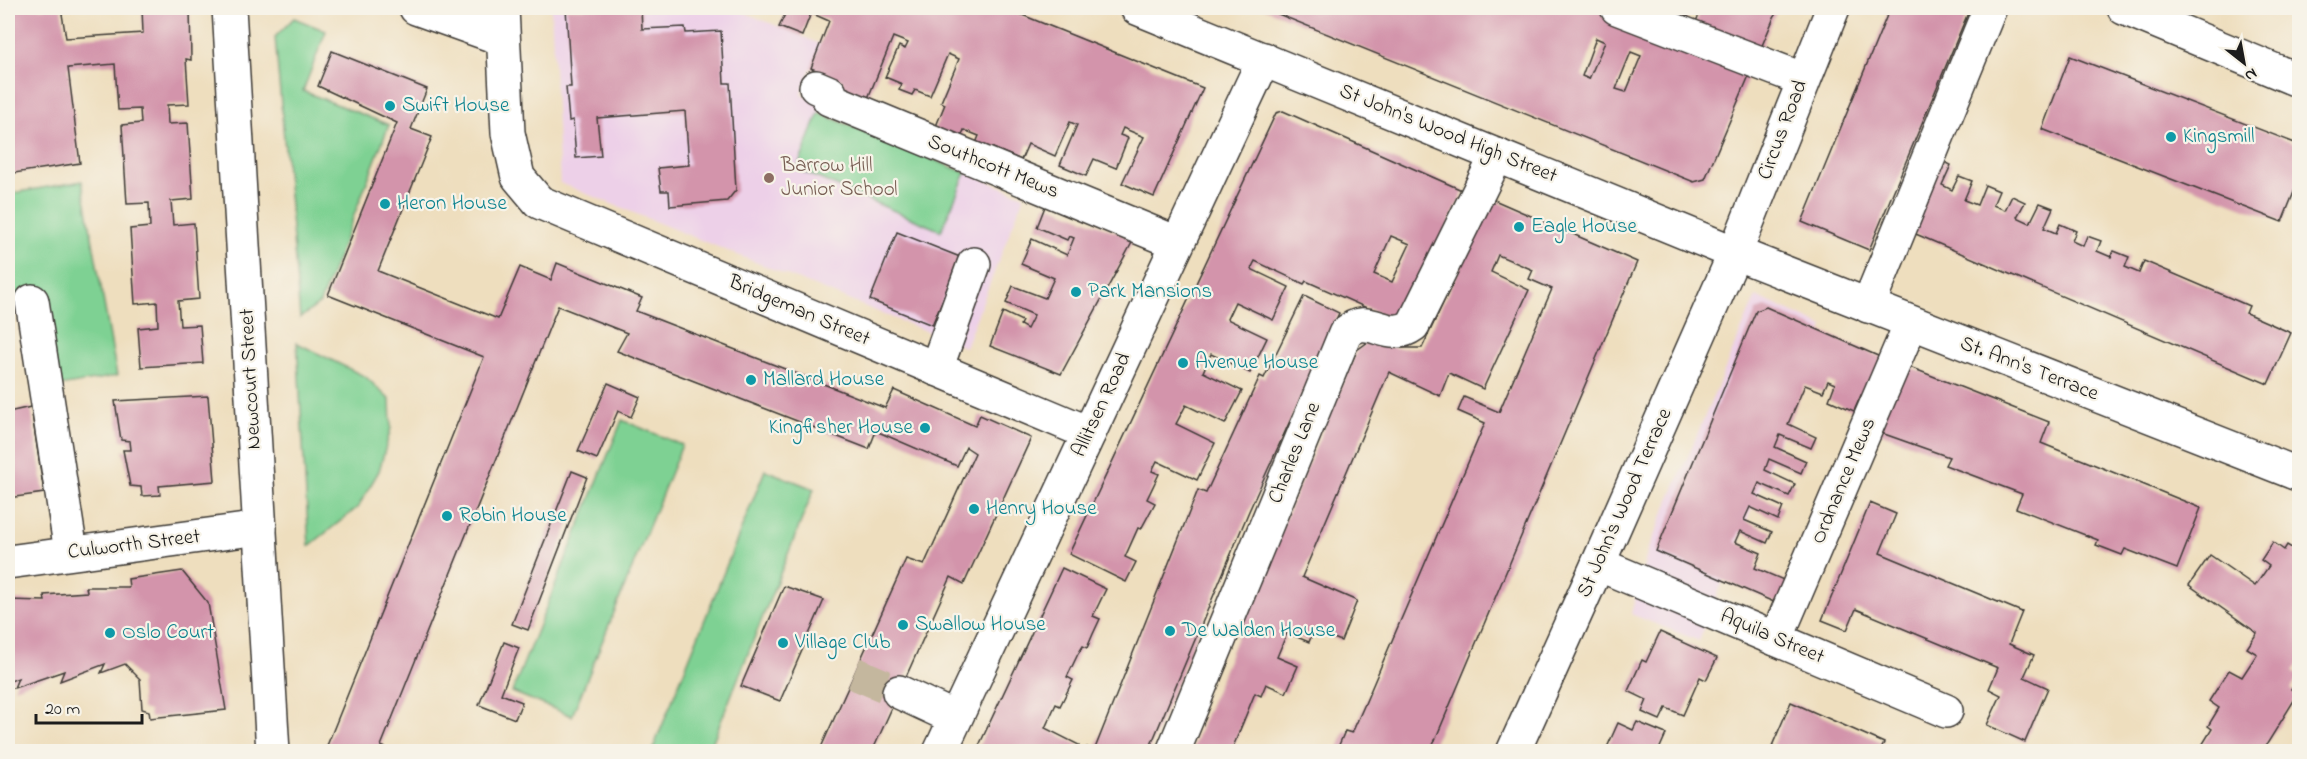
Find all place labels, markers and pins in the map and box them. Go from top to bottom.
place label: Swift House [402,91,510,121]
marker: Swift House [383,99,397,113]
place label: Kingsmill [2183,122,2255,154]
marker: Kingsmill [2164,130,2178,144]
place label: Barrow Hill Junior School [780,151,898,205]
marker: Barrow Hill Junior School [762,171,776,185]
place label: Heron House [397,189,507,219]
marker: Heron House [378,197,392,211]
place label: Eagle House [1531,212,1638,244]
marker: Eagle House [1512,220,1526,234]
place label: Park Mansions [1088,277,1212,307]
marker: Park Mansions [1069,285,1083,299]
place label: Avenue House [1195,348,1319,378]
marker: Avenue House [1176,356,1190,370]
place label: Mallard House [763,365,885,395]
marker: Mallard House [744,373,758,387]
place label: Kingfisher House [769,413,914,445]
marker: Kingfisher House [918,421,932,435]
place label: Henry House [986,494,1097,526]
place label: Robin House [459,501,567,531]
marker: Henry House [967,502,981,516]
marker: Robin House [440,509,454,523]
place label: Swallow House [915,610,1046,640]
place label: De Walden House [1181,616,1336,646]
place label: Oslo Court [122,618,214,648]
marker: Swallow House [896,618,910,632]
marker: De Walden House [1163,624,1177,638]
marker: Oslo Court [103,626,117,640]
place label: Village Club [794,628,890,660]
marker: Village Club [776,636,790,650]

